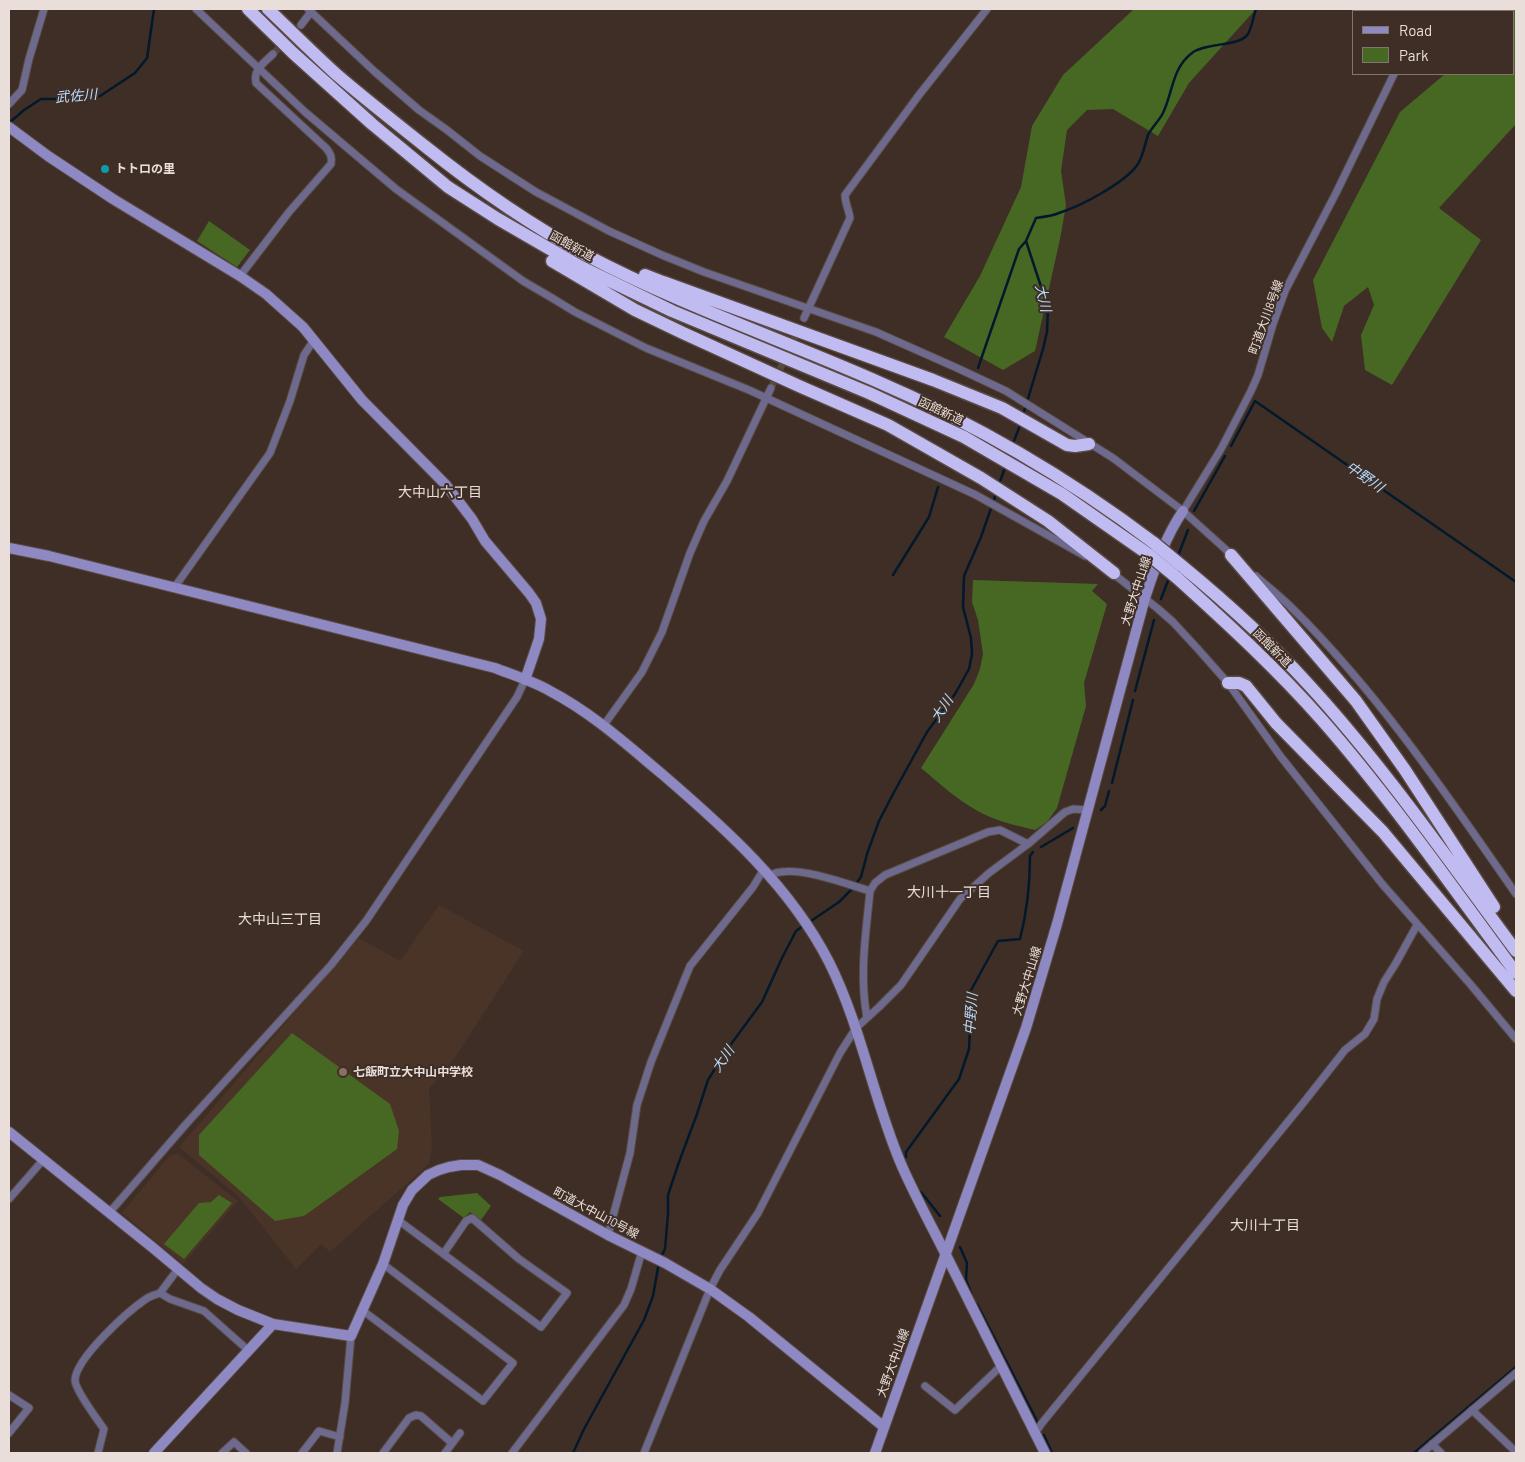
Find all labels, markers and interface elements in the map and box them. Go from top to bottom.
legend [1352,10,1515,75]
text: Road [1399,21,1432,39]
text: Park [1399,46,1428,64]
water label: 武佐川 [54,86,98,106]
place label: トトロの里 [115,162,175,176]
marker: トトロの里 [99,163,111,175]
street label: 函館新道 [548,228,596,264]
street label: 町道大川8号線 [1246,278,1286,356]
water label: 大川 [1032,282,1054,314]
street label: 函館新道 [916,394,966,428]
water label: 中野川 [1343,458,1387,496]
district label: 大中山六丁目 [398,484,482,500]
street label: 大野大中山線 [1118,555,1154,627]
street label: 函館新道 [1250,626,1294,670]
water label: 大川 [927,693,957,725]
district label: 大川十一丁目 [907,884,991,900]
district label: 大中山三丁目 [238,911,322,927]
street label: 大野大中山線 [1010,944,1044,1018]
water label: 中野川 [961,992,981,1036]
water label: 大川 [708,1043,738,1075]
place label: 七飯町立大中山中学校 [353,1065,473,1079]
marker: 七飯町立大中山中学校 [337,1066,349,1078]
street label: 町道大中山10号線 [551,1184,641,1242]
district label: 大川十丁目 [1230,1217,1300,1233]
street label: 大野大中山線 [874,1327,912,1399]

